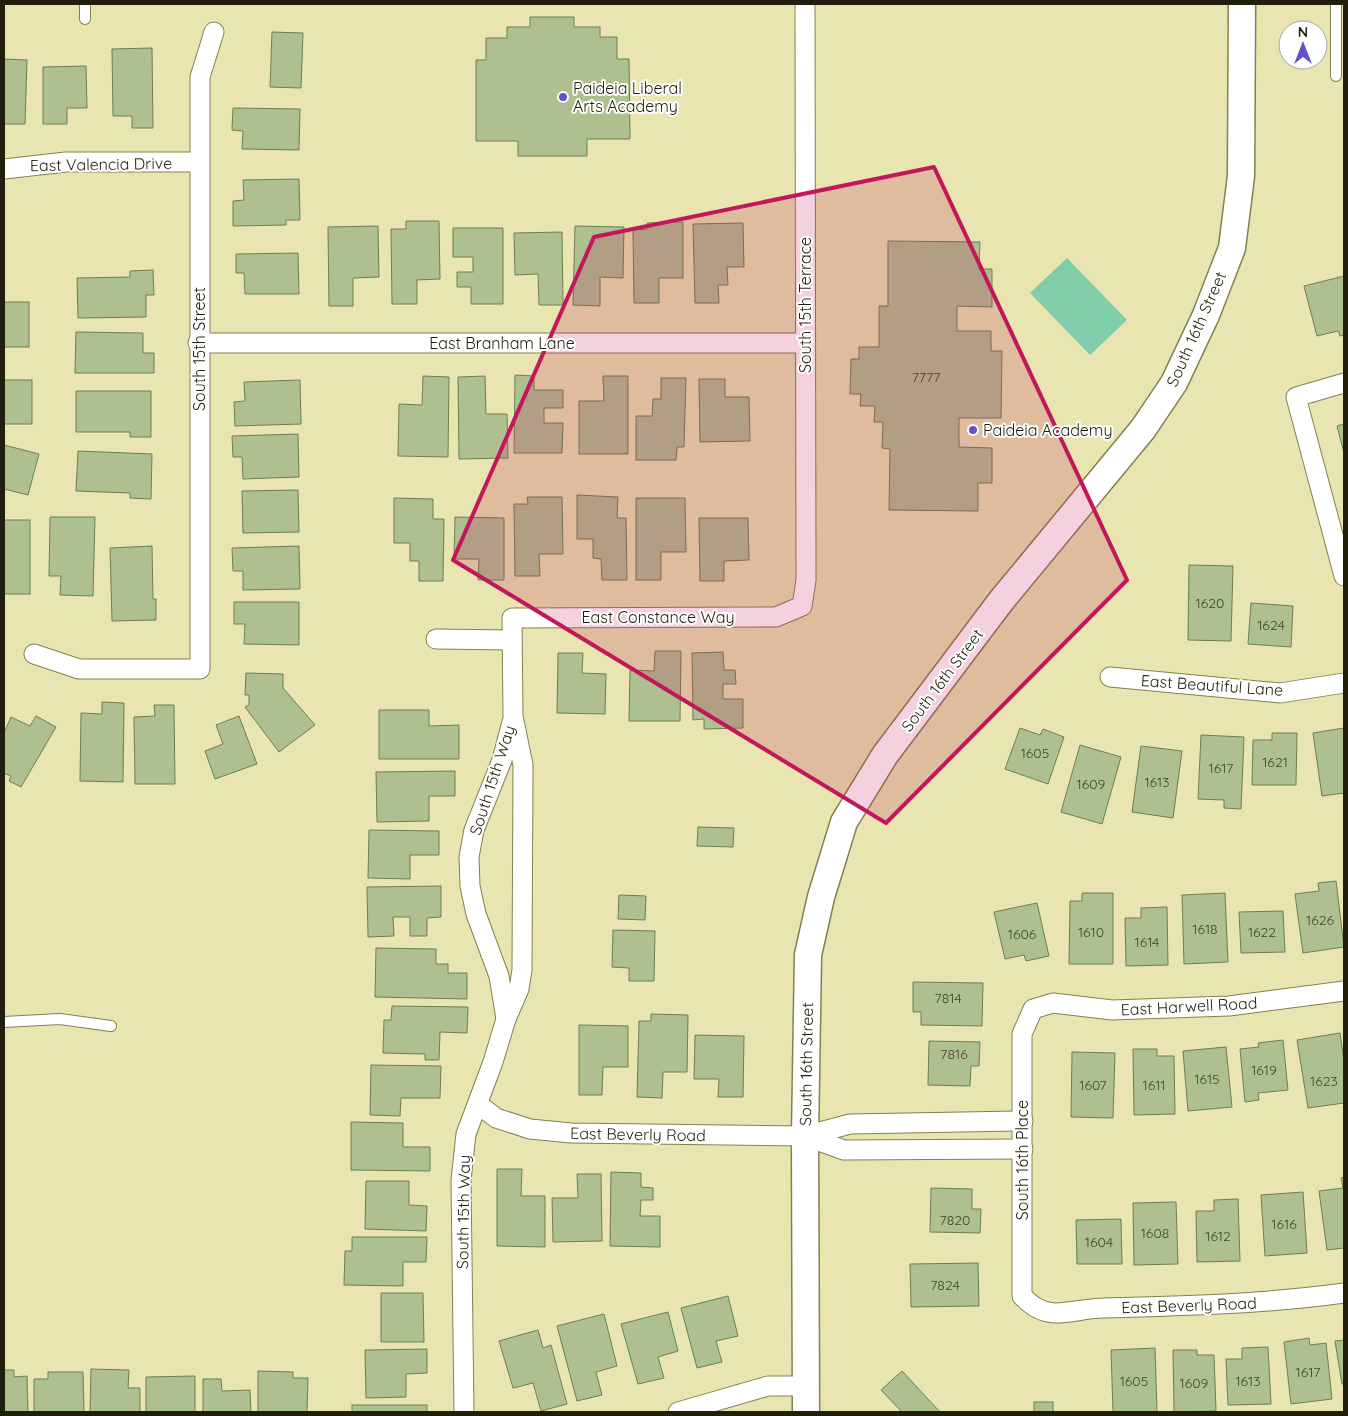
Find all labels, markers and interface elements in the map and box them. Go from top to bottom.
north arrow [1278,20,1328,70]
text: N [1298,23,1308,41]
place label: Paideia Liberal Arts Academy [573,78,682,116]
marker: Paideia Liberal Arts Academy [557,91,569,103]
street label: East Valencia Drive [30,153,172,175]
street label: South 15th Terrace [795,237,815,373]
street label: South 16th Street [1162,268,1230,390]
street label: South 15th Street [189,287,209,411]
street label: East Branham Lane [429,333,575,353]
house number: 7777 [912,368,940,386]
place label: Paideia Academy [983,420,1112,440]
marker: Paideia Academy [967,424,979,436]
house number: 1620 [1196,594,1224,612]
street label: East Constance Way [581,607,735,627]
house number: 1624 [1257,616,1285,634]
street label: South 16th Street [897,625,987,735]
street label: East Beautiful Lane [1140,670,1284,700]
street label: South 15th Way [465,723,519,837]
house number: 1605 [1021,744,1049,762]
house number: 1621 [1262,753,1288,771]
house number: 1617 [1208,759,1234,777]
house number: 1613 [1144,773,1170,791]
house number: 1609 [1077,775,1106,793]
house number: 1626 [1306,911,1334,929]
house number: 1618 [1192,920,1218,938]
house number: 1610 [1078,923,1104,941]
house number: 1622 [1248,923,1276,941]
house number: 1606 [1008,925,1037,943]
house number: 1614 [1135,933,1160,951]
house number: 7814 [934,989,962,1007]
street label: East Harwell Road [1120,992,1258,1020]
street label: South 16th Street [795,1002,817,1126]
house number: 7816 [940,1045,968,1063]
house number: 1619 [1251,1061,1277,1079]
house number: 1615 [1194,1070,1220,1088]
house number: 1623 [1310,1072,1338,1090]
house number: 1607 [1079,1076,1107,1094]
house number: 1611 [1142,1076,1166,1094]
street label: South 16th Place [1012,1100,1032,1220]
street label: East Beverly Road [570,1123,706,1145]
street label: South 15th Way [452,1155,474,1269]
house number: 7820 [940,1211,970,1229]
house number: 1616 [1271,1215,1297,1233]
house number: 1608 [1141,1224,1169,1242]
house number: 1612 [1205,1227,1231,1245]
house number: 1604 [1085,1233,1113,1251]
house number: 7824 [930,1276,960,1294]
street label: East Beverly Road [1121,1293,1257,1317]
house number: 1617 [1295,1363,1321,1381]
house number: 1605 [1120,1372,1148,1390]
house number: 1613 [1235,1372,1261,1390]
house number: 1609 [1180,1374,1209,1392]

